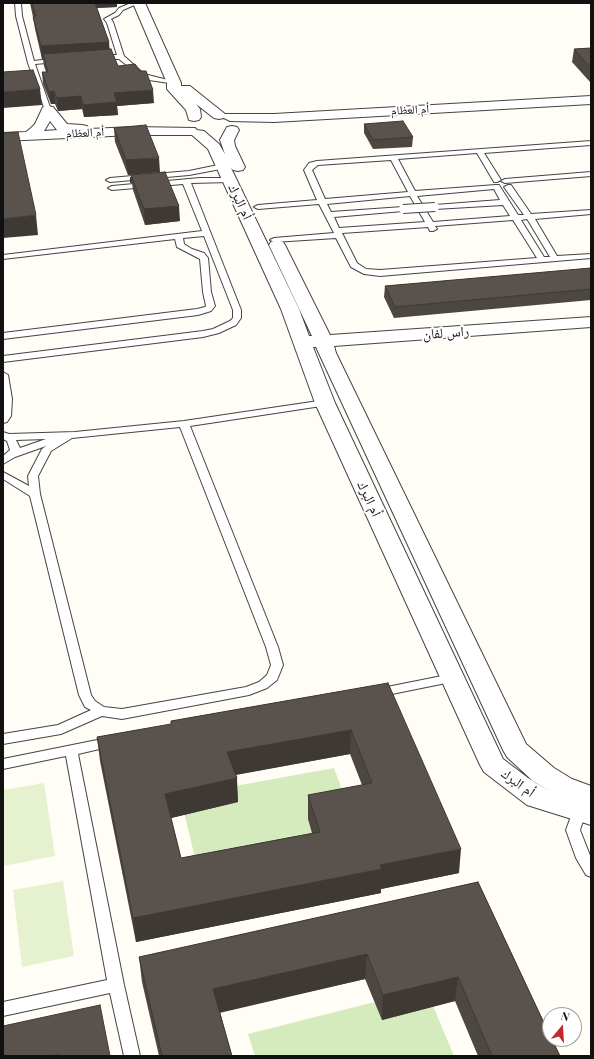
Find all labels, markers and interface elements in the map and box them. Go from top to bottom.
street label: أم العظام [390,102,430,118]
street label: أم العظام [65,125,105,141]
street label: أم البرك [224,181,256,223]
street label: راس لفان [422,323,470,343]
street label: أم البرك [353,478,385,520]
street label: أم البرك [498,765,538,801]
north arrow [542,1007,582,1047]
text: N [559,1008,572,1024]

